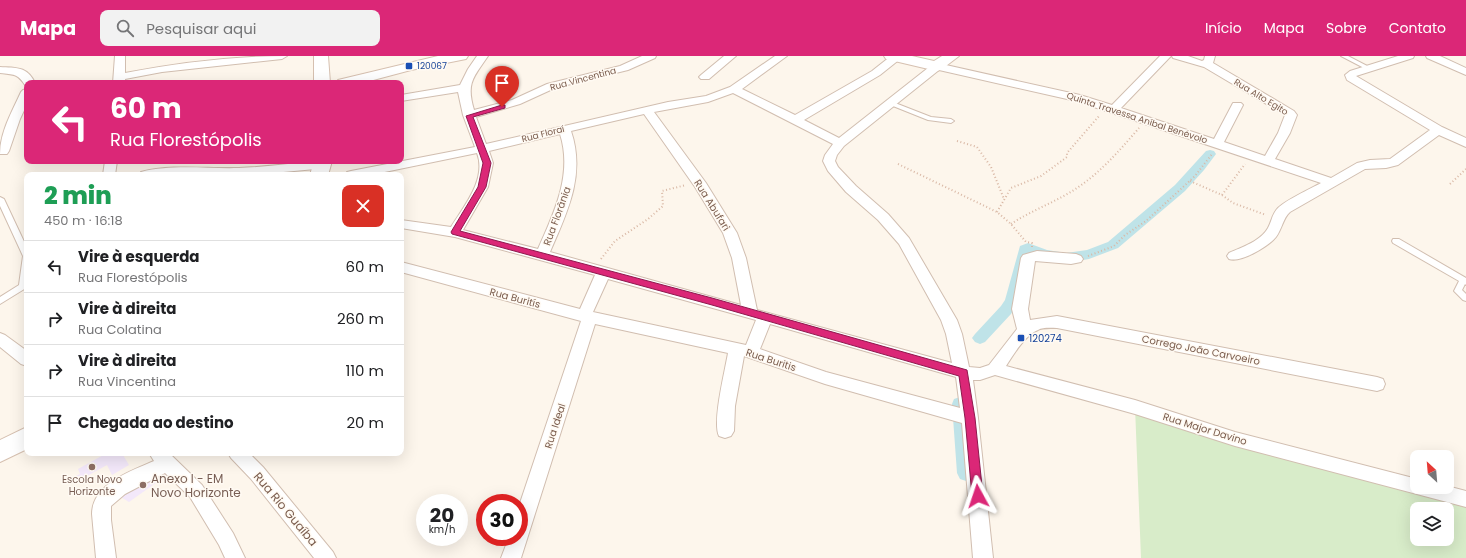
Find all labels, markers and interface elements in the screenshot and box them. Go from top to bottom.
search box [100,10,380,46]
text: Mapa [20,15,76,42]
icon: search [114,17,136,39]
text: Pesquisar aqui [146,18,257,39]
text: Início [1205,18,1242,38]
text: Mapa [1264,18,1304,38]
text: Sobre [1326,18,1367,38]
text: Contato [1389,18,1446,38]
place label: 120067 [417,60,447,72]
marker: 120067 [404,61,414,71]
street label: Rua Vincentina [549,64,617,94]
pin [485,66,519,107]
icon: arrive [491,72,513,94]
street label: Rua Alto Egito [1232,76,1291,118]
text: 60 m [110,89,182,128]
street label: Quinta Travessa Aníbal Benévolo [1065,90,1209,147]
icon: left [44,96,96,148]
street label: Rua Floraí [520,123,566,145]
text: Rua Florestópolis [110,127,262,152]
street label: Rua Abufari [690,176,734,234]
text: 2 min [44,179,112,212]
street label: Rua Florânia [539,184,575,248]
button: close [342,185,384,227]
text: 450 m · 16:18 [44,211,123,230]
text: Vire à esquerda [78,246,200,267]
icon: left [44,256,66,278]
text: 60 m [346,256,384,277]
text: Rua Florestópolis [78,268,188,287]
street label: Rua Buritís [488,284,542,312]
text: Vire à direita [78,298,177,319]
icon: right [44,308,66,330]
text: 260 m [337,308,384,329]
text: Rua Colatina [78,320,162,339]
place label: 120274 [1029,331,1062,346]
street label: Corrego João Carvoeiro [1141,331,1261,369]
marker: 120274 [1016,333,1026,343]
street label: Rua Buritis [744,345,798,375]
text: Vire à direita [78,350,177,371]
icon: right [44,360,66,382]
text: 110 m [346,360,384,381]
text: Rua Vincentina [78,372,176,391]
street label: Rua Ideal [541,402,569,450]
street label: Rua Major Davino [1161,409,1249,449]
icon: arrive [44,412,66,434]
text: Chegada ao destino [78,412,234,433]
text: 20 m [346,412,384,433]
north arrow [1410,450,1454,494]
map controls [1410,450,1454,546]
marker: Escola Novo Horizonte [87,462,97,472]
street label: Rua Rio Guaíba [250,468,322,550]
place label: Anexo I - EM Novo Horizonte [151,470,241,501]
place label: Escola Novo Horizonte [62,472,122,499]
position arrow [957,475,999,517]
marker: Anexo I - EM Novo Horizonte [138,480,148,490]
speed limit sign: 30 [476,494,528,546]
text: 20 [430,501,454,529]
button: layers [1410,502,1454,546]
text: km/h [429,522,455,537]

